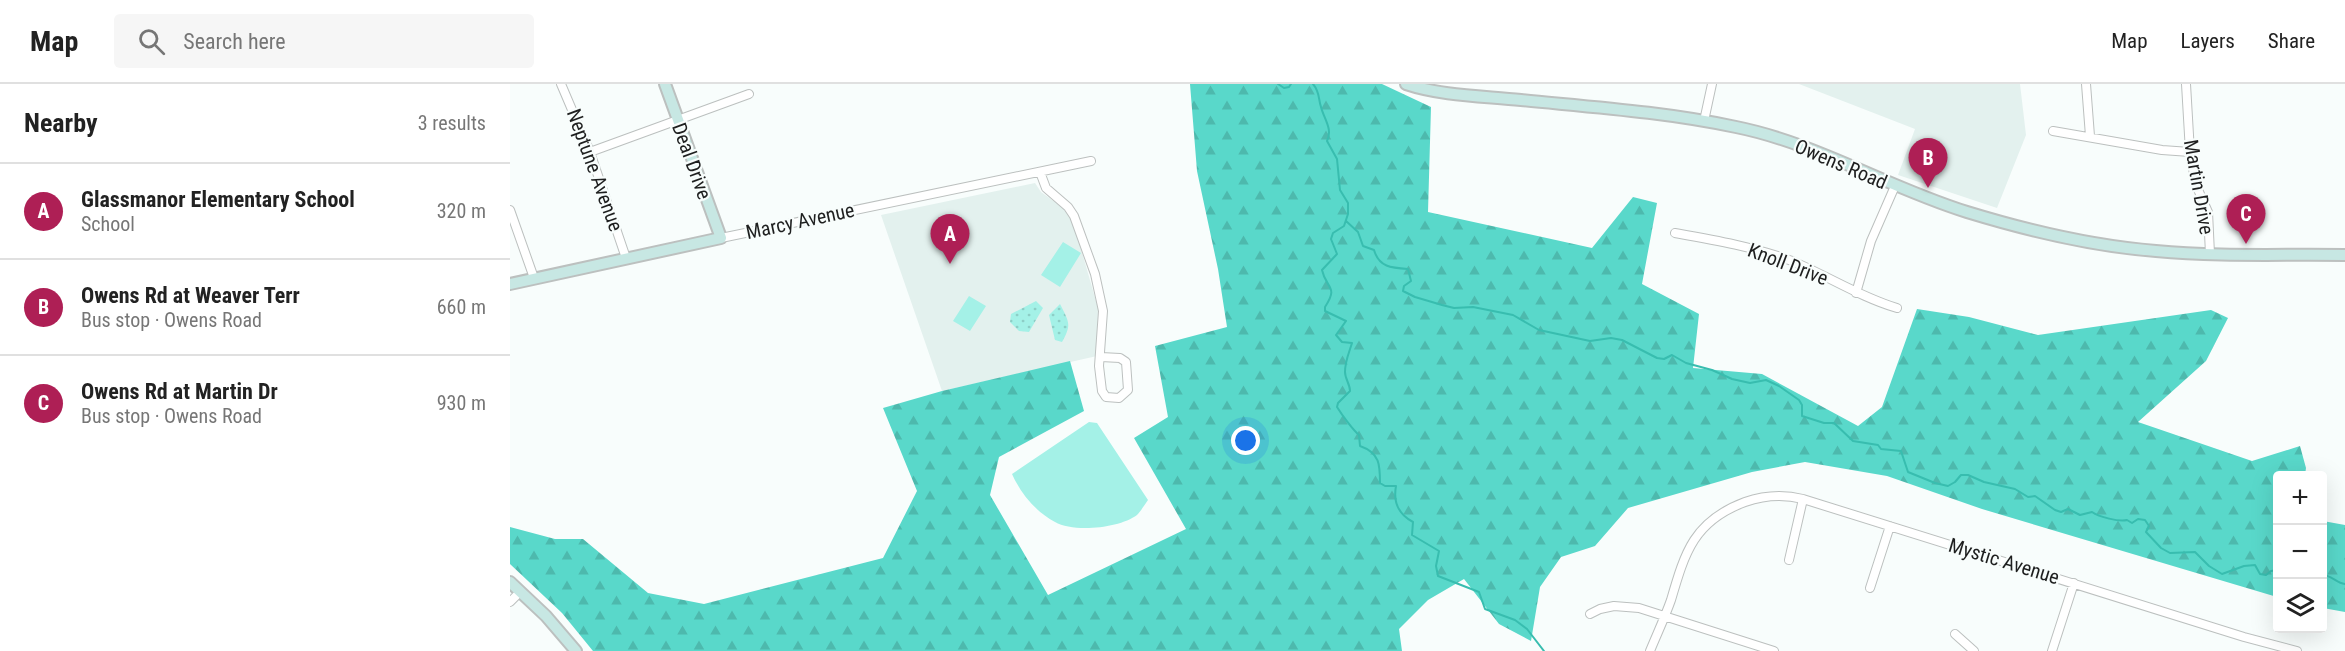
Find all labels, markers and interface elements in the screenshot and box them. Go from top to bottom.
search box [114,14,534,68]
text: Map [30,25,78,58]
icon: search [135,25,168,58]
text: Search here [183,29,286,54]
text: Map [2111,29,2148,53]
text: Layers [2181,29,2235,53]
text: Share [2268,29,2315,53]
street label: Neptune Avenue [562,106,628,234]
text: Nearby [24,108,98,138]
text: 3 results [418,111,486,135]
street label: Deal Drive [667,120,717,202]
street label: Owens Road [1791,134,1891,194]
pin: B [1908,138,1948,188]
street label: Martin Drive [2179,138,2219,236]
text: Glassmanor Elementary School [81,187,355,212]
pin: C [2226,194,2266,244]
street label: Marcy Avenue [744,198,856,244]
text: A [38,199,49,223]
text: 320 m [437,199,486,223]
text: School [81,212,135,236]
pin: A [930,214,970,264]
street label: Knoll Drive [1744,238,1832,290]
text: Owens Rd at Weaver Terr [81,283,300,308]
text: B [38,295,49,319]
text: 660 m [437,295,486,319]
text: Bus stop · Owens Road [81,308,262,332]
text: Owens Rd at Martin Dr [81,379,278,404]
text: C [38,391,49,415]
text: 930 m [437,391,486,415]
text: Bus stop · Owens Road [81,404,262,428]
your location [1231,426,1260,455]
map controls [2273,471,2327,633]
button: + [2273,471,2327,525]
button: − [2273,525,2327,579]
street label: Mystic Avenue [1946,533,2062,589]
button: layers [2273,579,2327,633]

